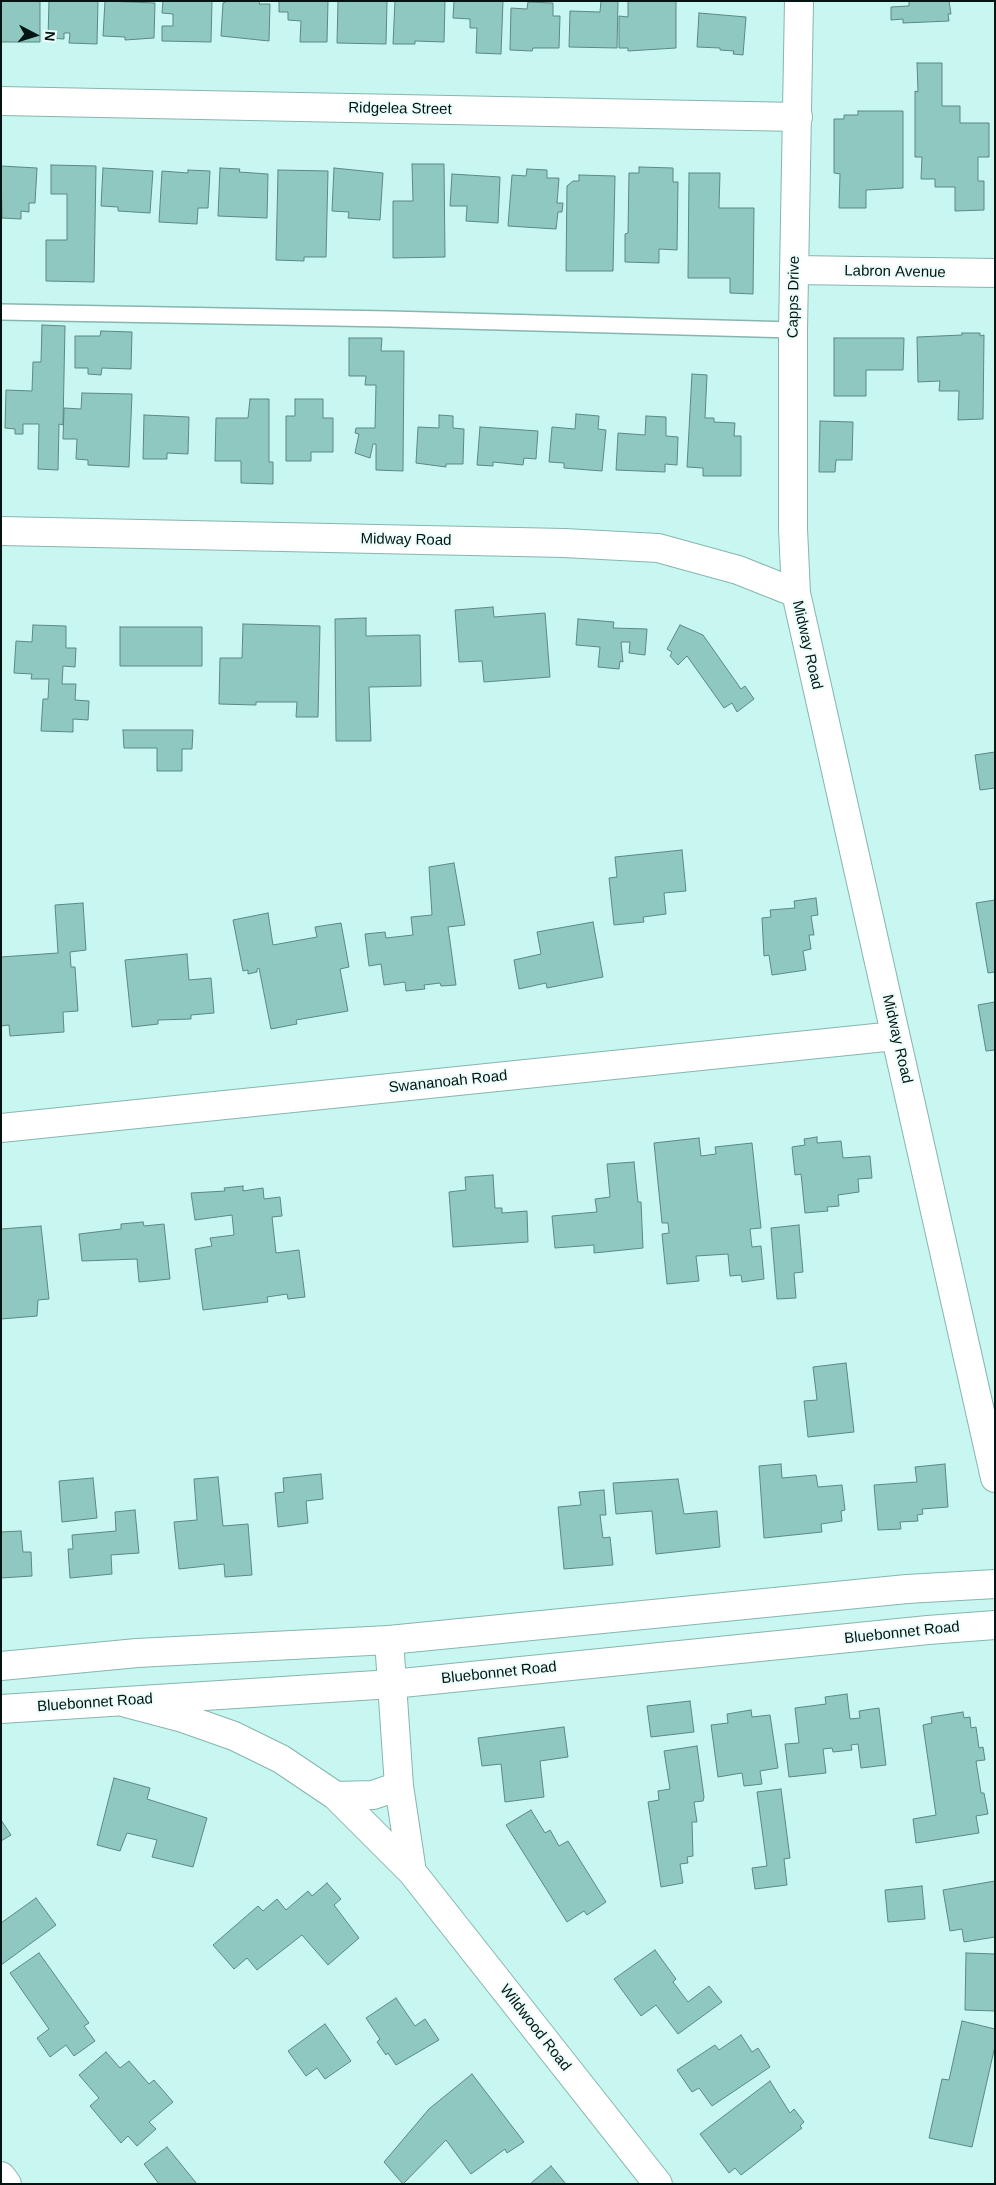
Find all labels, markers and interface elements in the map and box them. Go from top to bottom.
north arrow [10,10,60,60]
text: N [42,31,58,42]
street label: Ridgelea Street [348,99,452,119]
street label: Capps Drive [784,256,804,338]
street label: Labron Avenue [844,262,946,282]
street label: Midway Road [360,530,452,550]
street label: Midway Road [788,599,826,691]
street label: Midway Road [878,993,916,1085]
street label: Swananoah Road [388,1067,508,1097]
street label: Bluebonnet Road [843,1618,961,1648]
street label: Bluebonnet Road [440,1658,558,1688]
street label: Bluebonnet Road [37,1690,153,1716]
street label: Wildwood Road [496,1981,574,2075]

